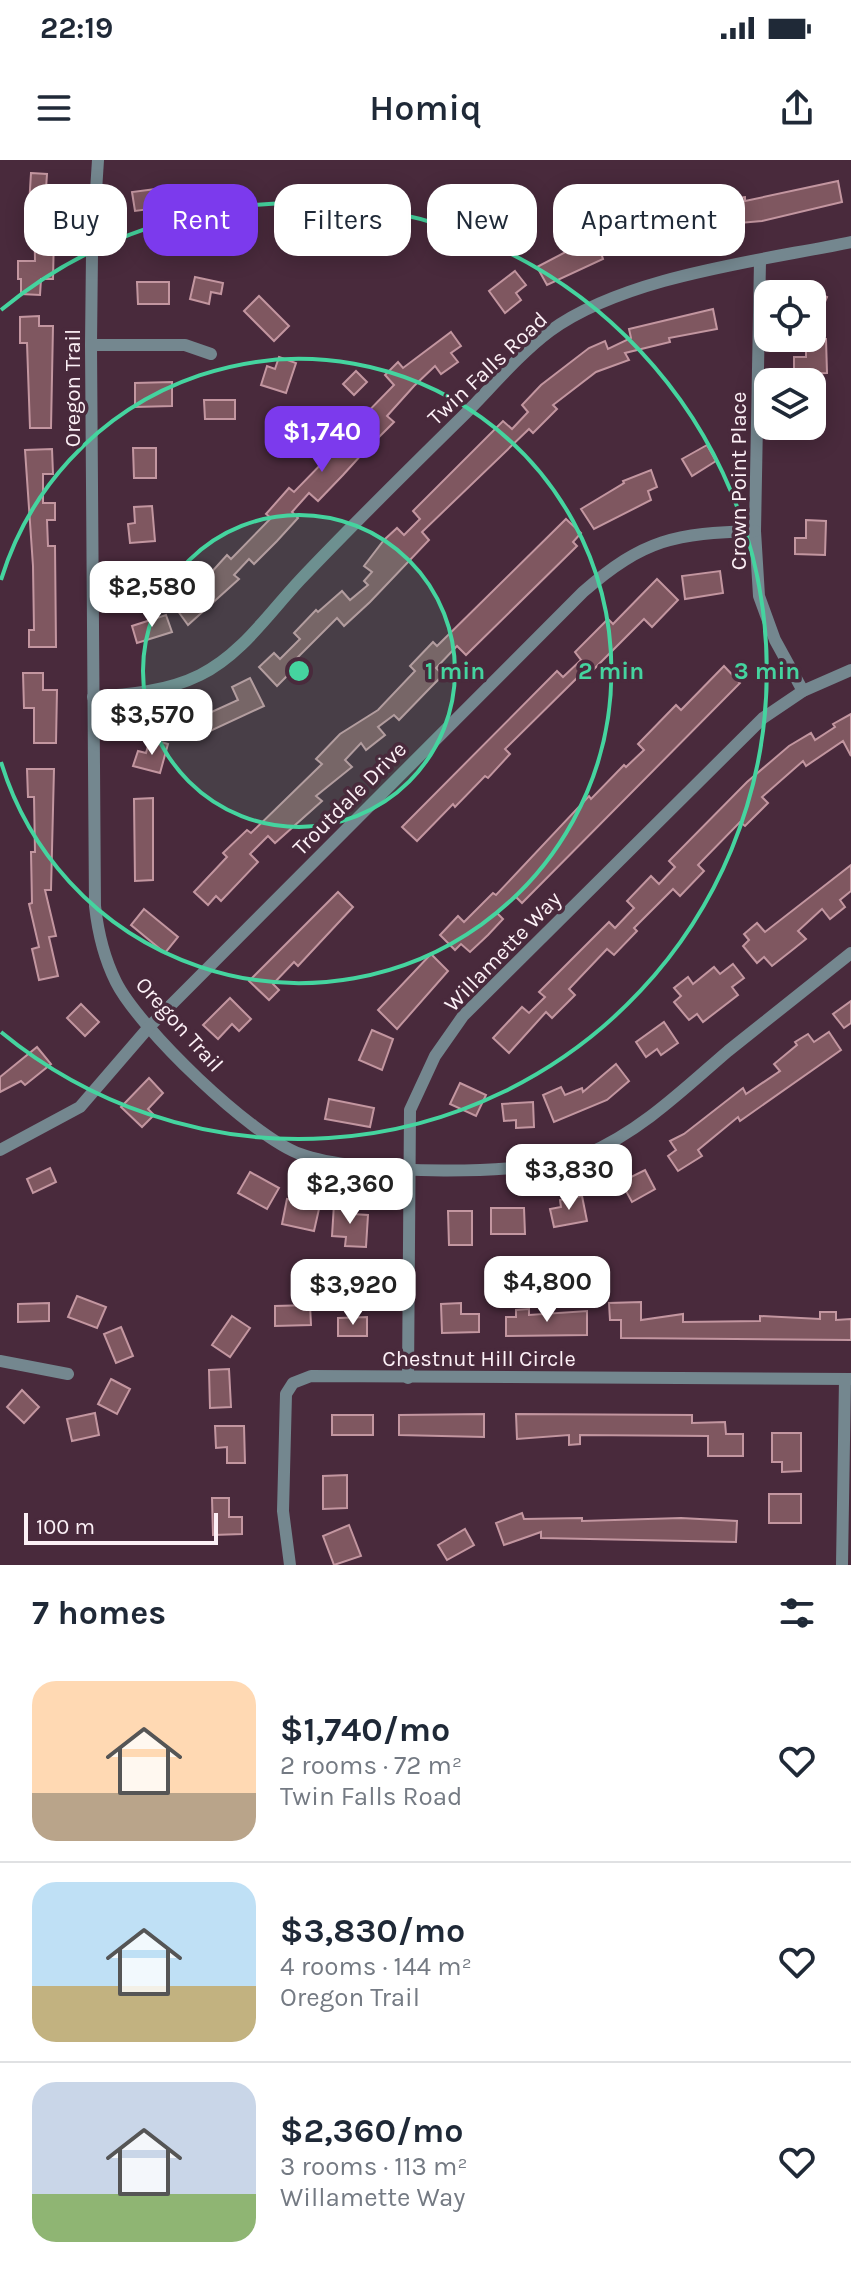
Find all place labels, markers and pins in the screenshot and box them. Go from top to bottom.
pin: $1,740 [257,406,387,474]
pin: $2,580 [87,561,217,629]
centre of rings [285,657,313,685]
pin: $3,570 [87,689,217,757]
pin: $3,830 [504,1144,634,1212]
pin: $2,360 [285,1158,415,1226]
pin: $4,800 [482,1256,612,1324]
pin: $3,920 [288,1259,418,1327]

